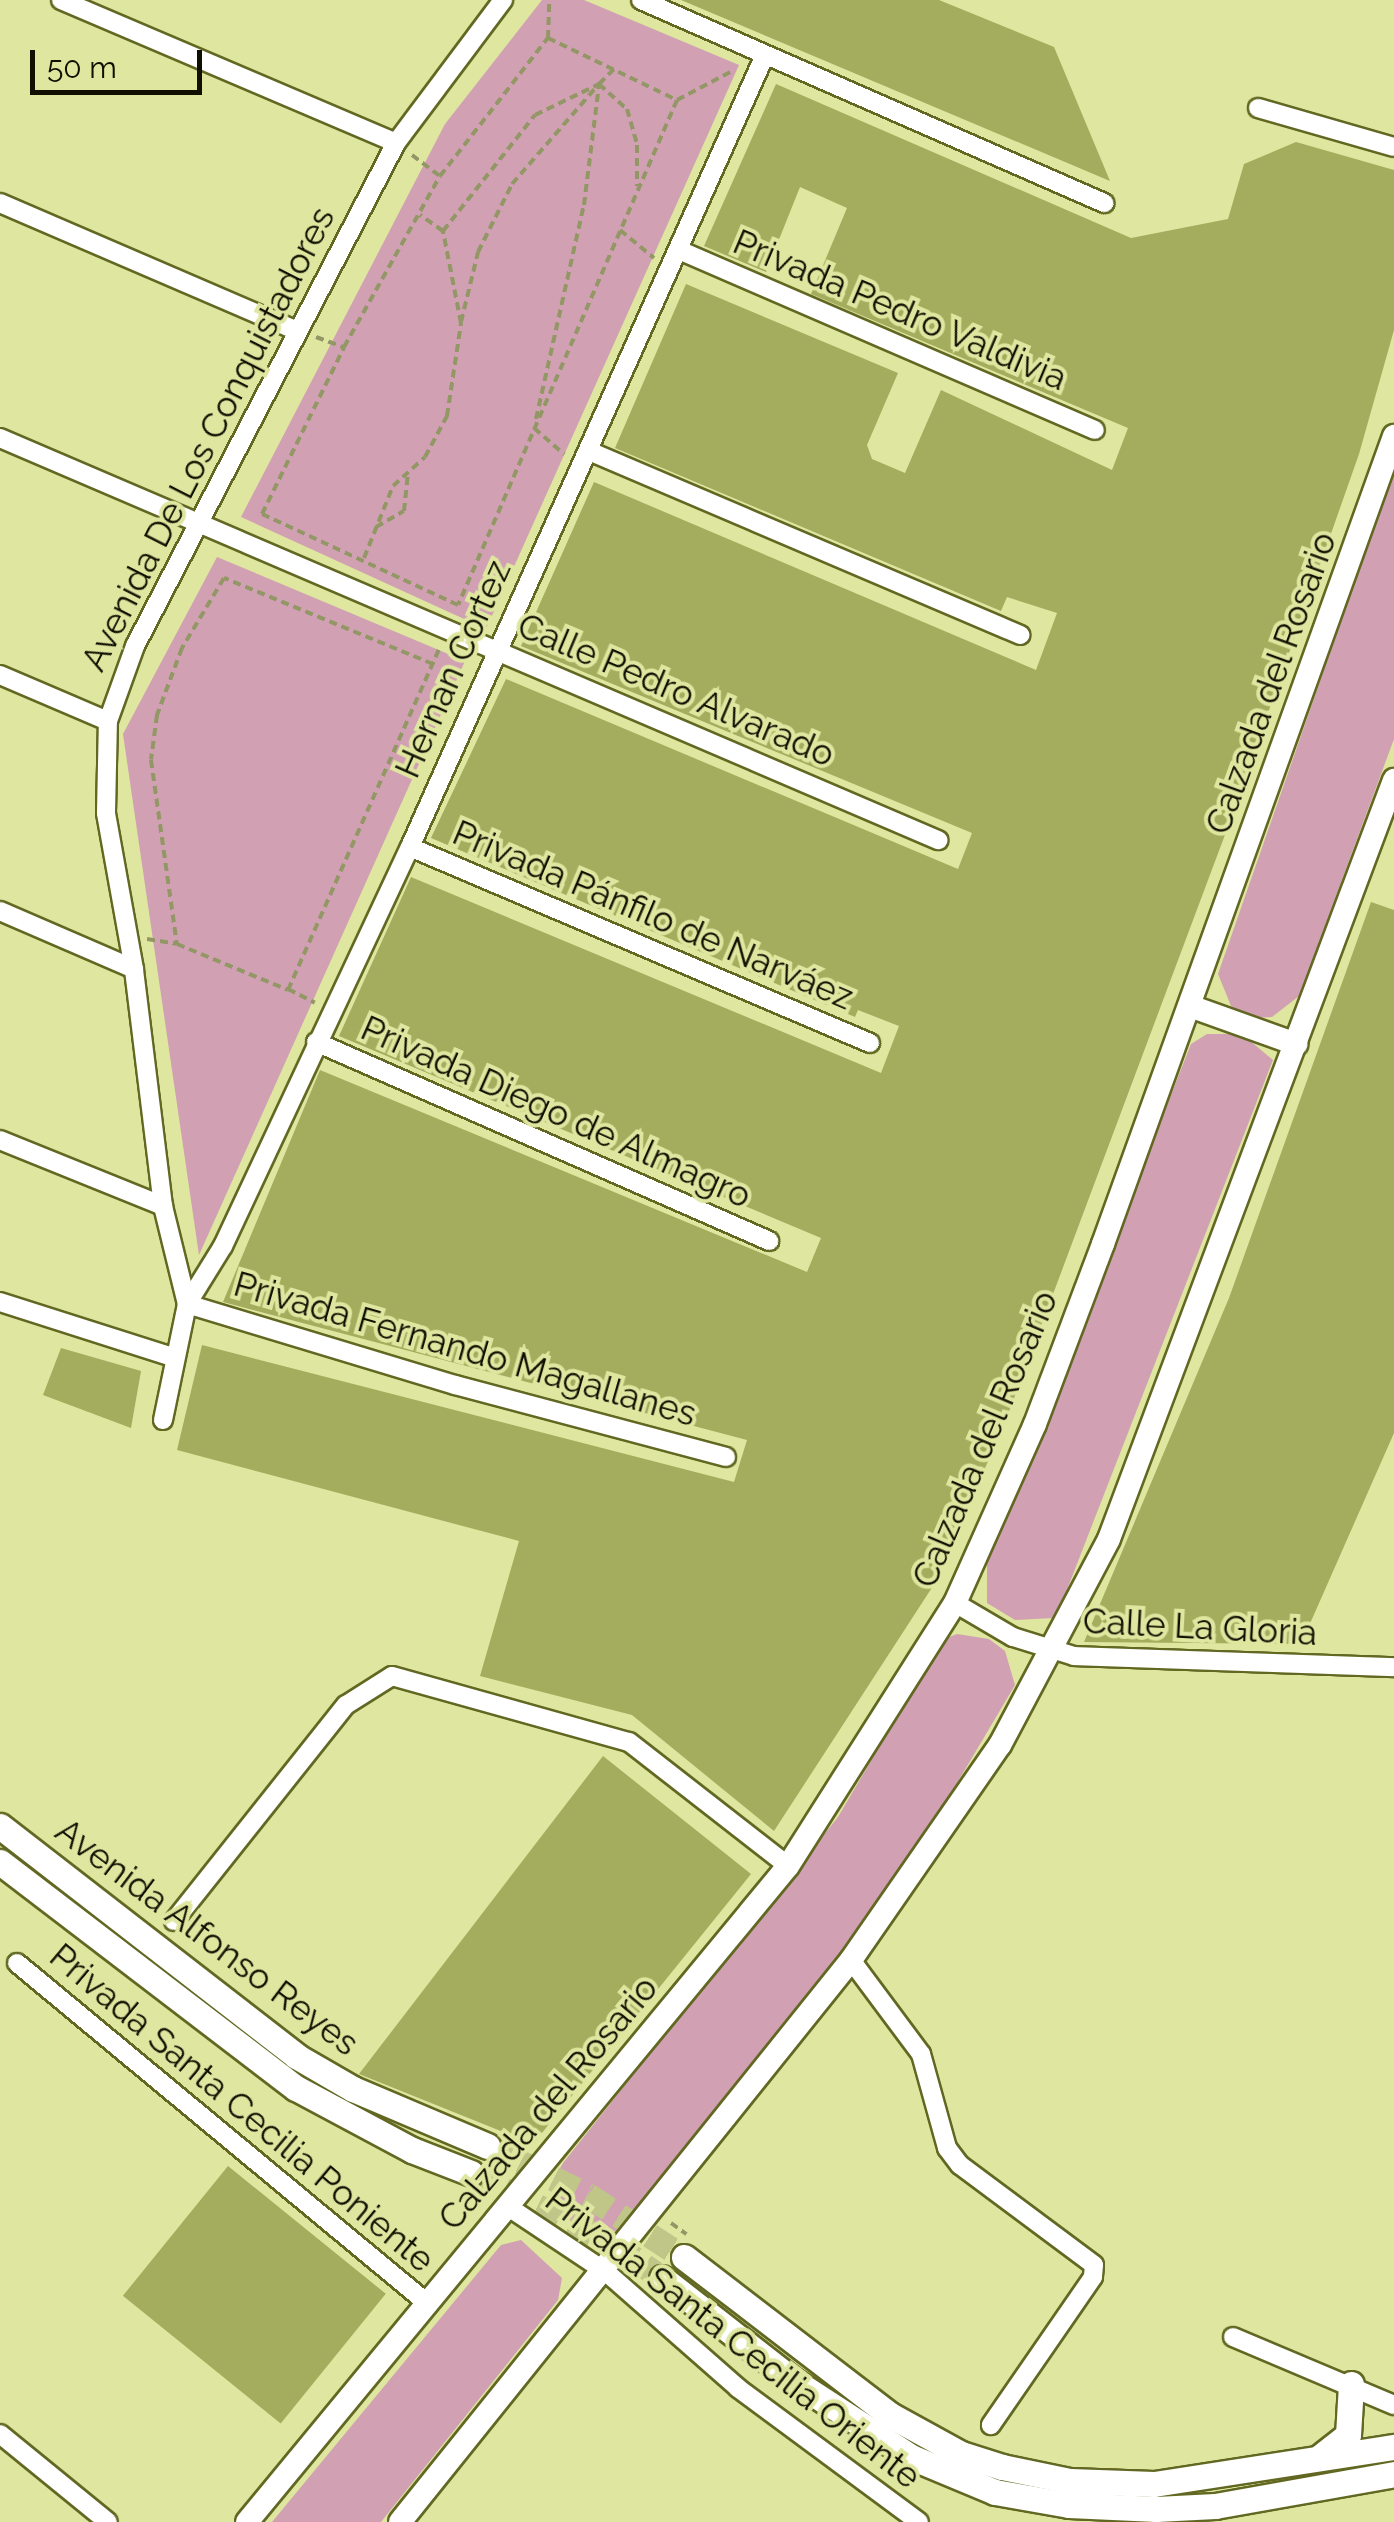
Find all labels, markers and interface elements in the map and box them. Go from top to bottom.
scale bar [35,30,208,92]
text: 50 m [47,50,117,85]
street label: Avenida De Los Conquistadores [72,200,344,678]
street label: Privada Pedro Valdivia [726,220,1074,400]
street label: Calzada del Rosario [1197,526,1345,840]
street label: Hernan Cortez [386,554,520,784]
street label: Calle Pedro Alvarado [511,604,841,776]
street label: Privada Pánfilo de Narváez [447,812,859,1018]
street label: Privada Diego de Almagro [354,1007,758,1217]
street label: Privada Fernando Magallanes [229,1263,701,1435]
street label: Calzada del Rosario [903,1284,1067,1594]
street label: Calle La Gloria [1082,1600,1318,1654]
street label: Avenida Alfonso Reyes [47,1809,367,2065]
street label: Privada Santa Cecilia Poniente [41,1935,443,2281]
street label: Calzada del Rosario [429,1967,667,2239]
street label: Privada Santa Cecilia Oriente [537,2179,929,2497]

